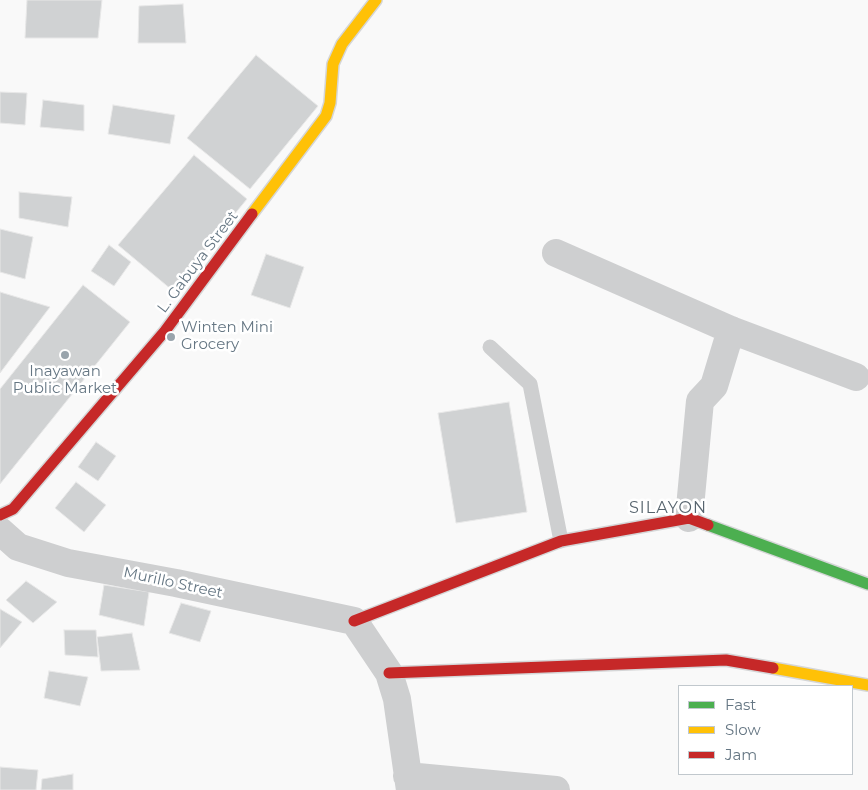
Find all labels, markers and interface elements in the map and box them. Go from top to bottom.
street label: L. Gabuya Street [154,207,242,317]
place label: Winten Mini Grocery [181,319,273,354]
marker: Winten Mini Grocery [165,331,177,343]
marker: Inayawan Public Market [59,349,71,361]
place label: Inayawan Public Market [13,363,117,398]
district label: SILAYON [628,498,708,518]
street label: Murillo Street [122,564,224,602]
legend [678,685,853,775]
text: Fast [725,695,756,714]
text: Slow [725,720,761,739]
text: Jam [725,745,757,764]

